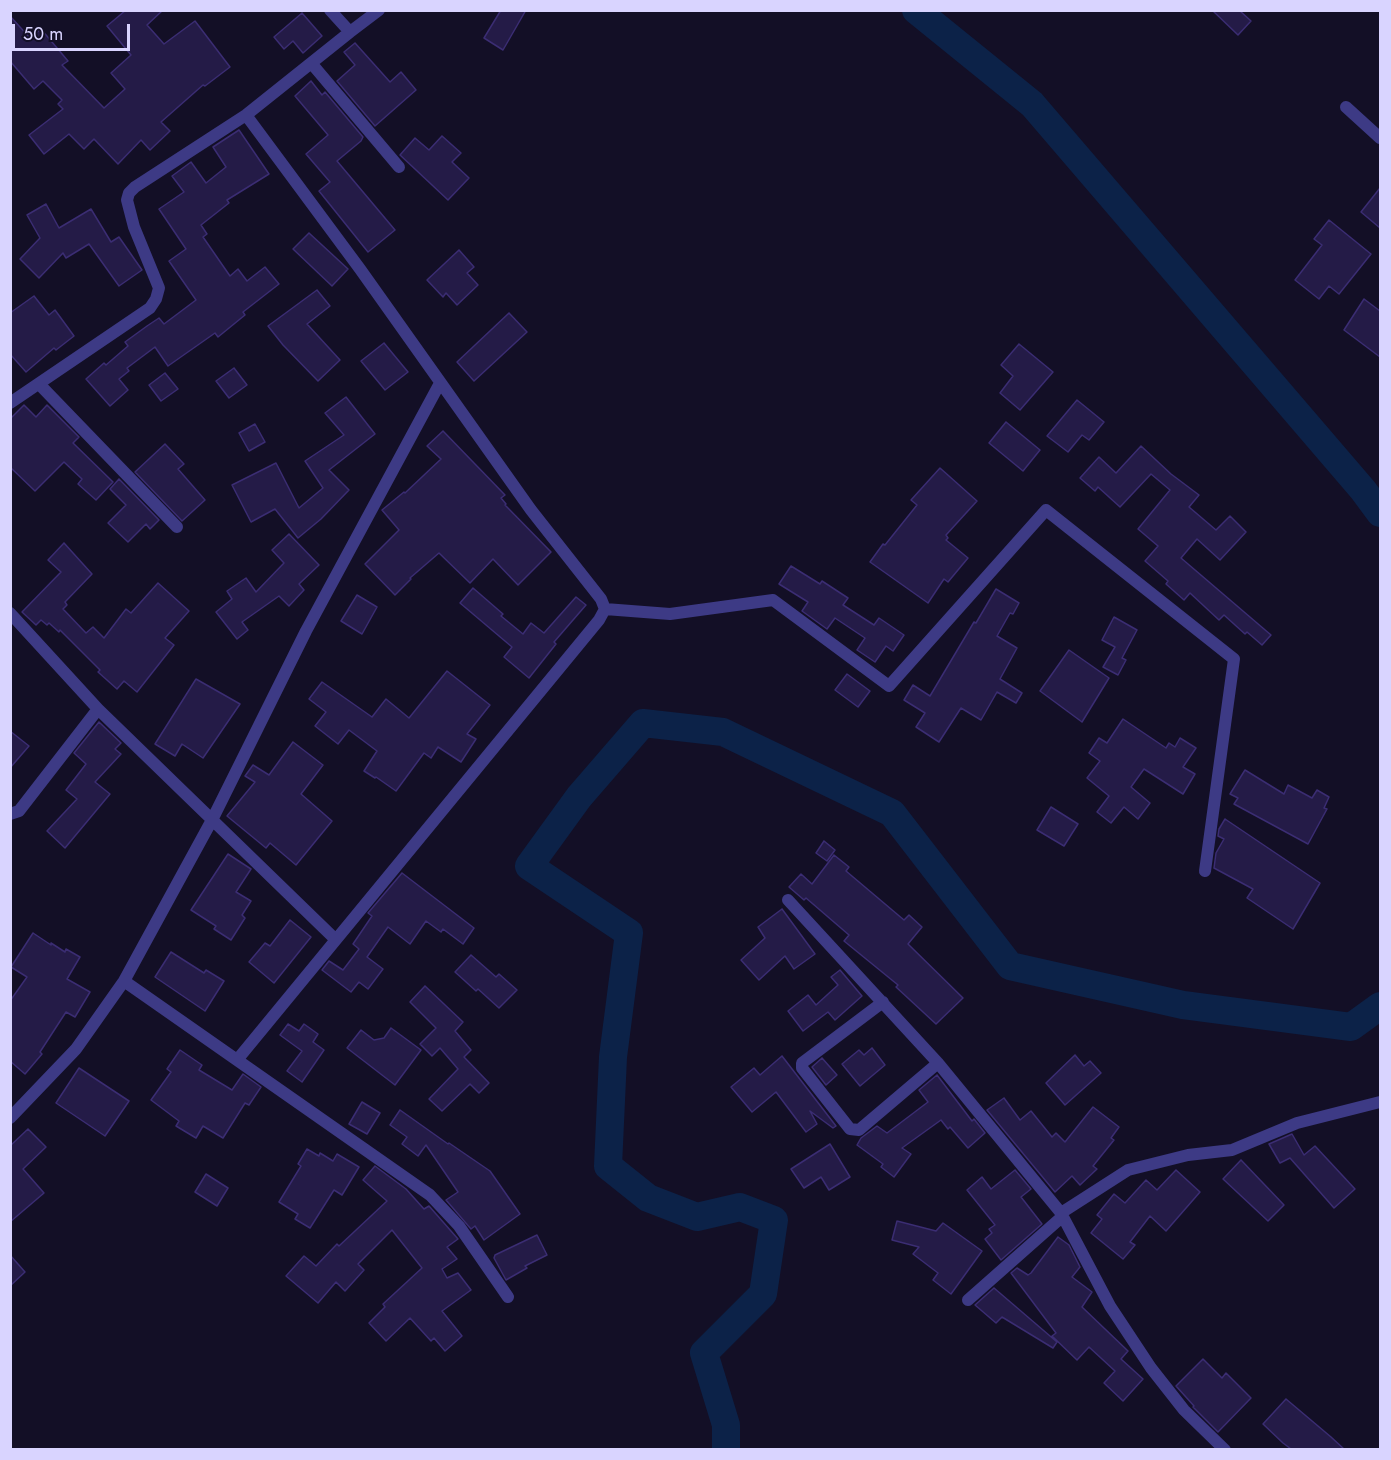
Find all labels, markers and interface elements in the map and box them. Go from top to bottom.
scale bar [15,12,134,50]
text: 50 m [23,21,63,47]

